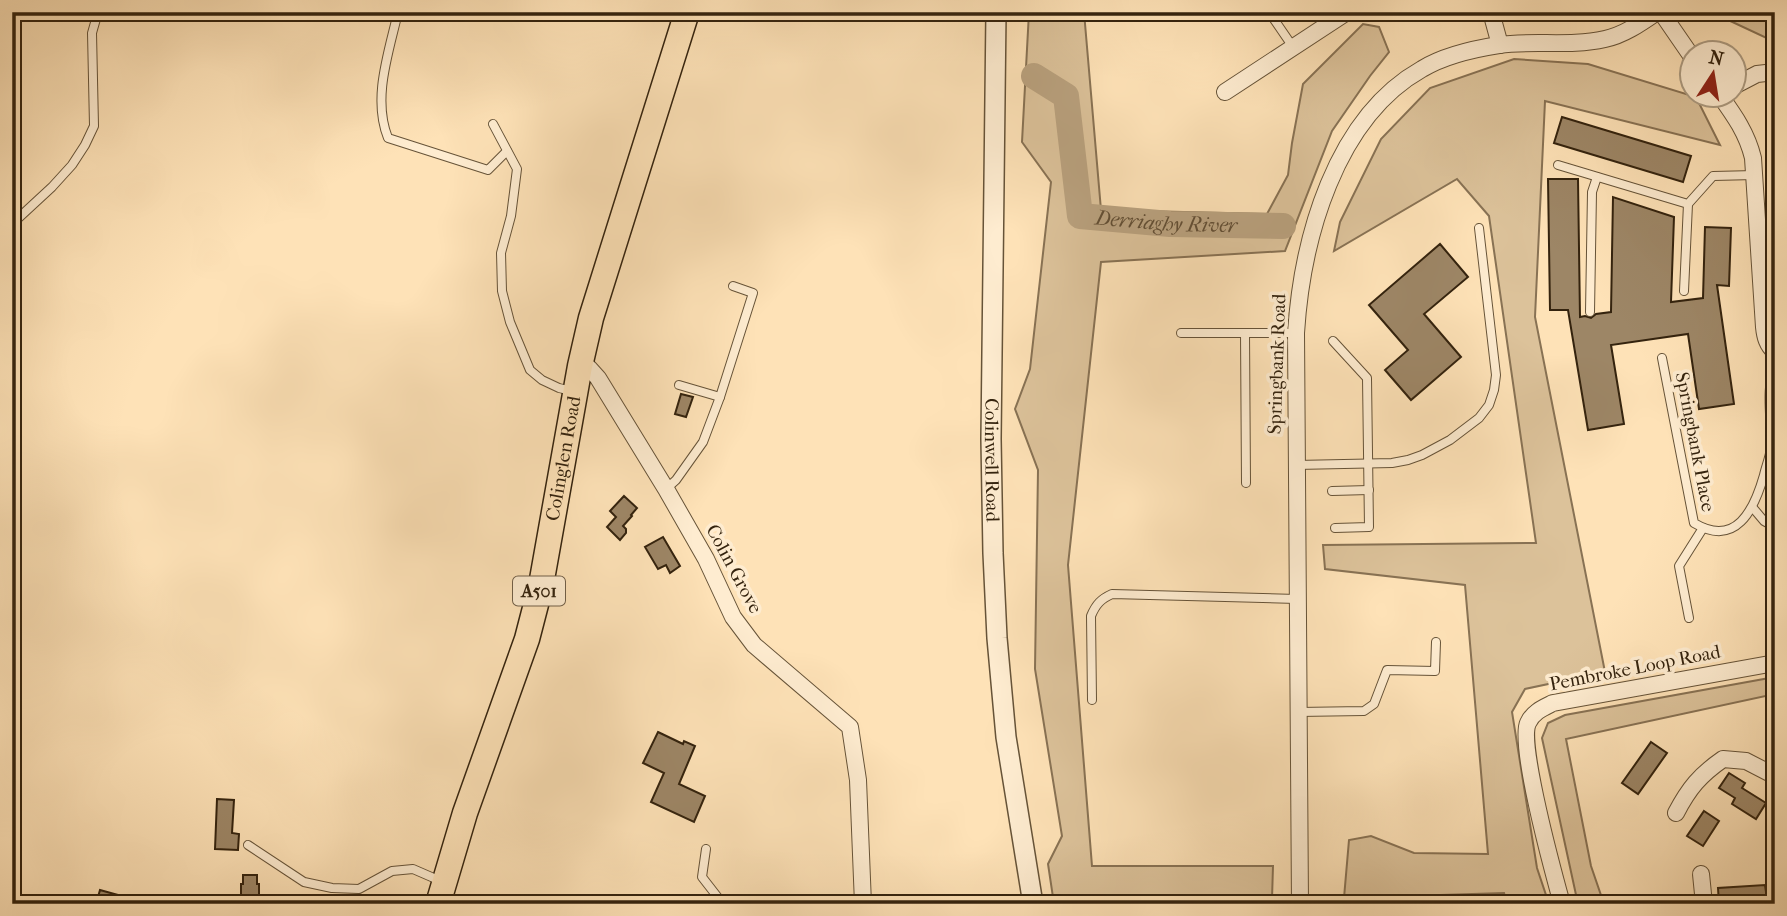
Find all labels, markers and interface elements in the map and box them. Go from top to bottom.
north arrow [1678,38,1748,108]
text: N [1707,46,1726,71]
water label: Derriaghy River [1092,205,1239,237]
street label: Springbank Road [1264,293,1290,435]
street label: Springbank Place [1671,370,1719,514]
street label: Colinglen Road [542,394,586,523]
street label: Colinwell Road [980,398,1003,523]
street label: Colin Grove [701,521,767,617]
road number: A501 [513,576,565,606]
street label: Pembroke Loop Road [1548,640,1723,695]

